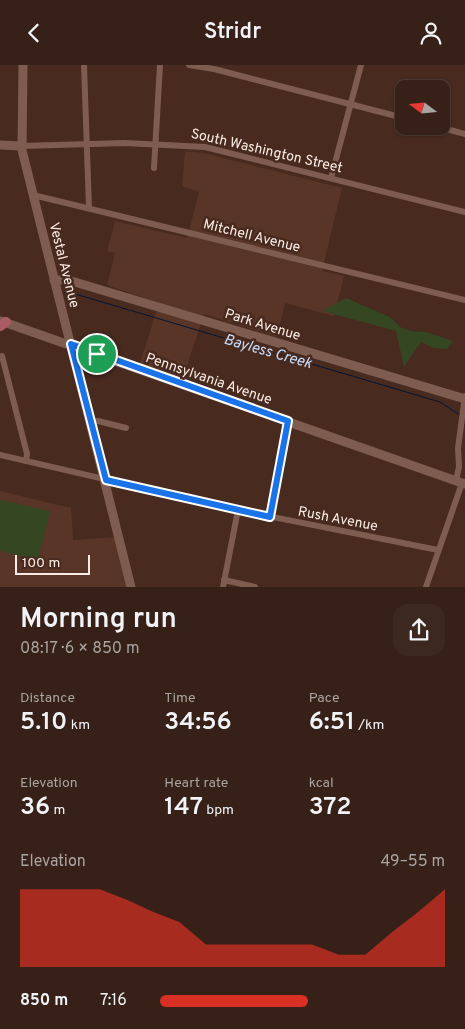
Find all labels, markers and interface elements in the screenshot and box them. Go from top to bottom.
icon: back [20,19,48,47]
text: Stridr [204,19,261,46]
icon: person [417,19,445,47]
north arrow [395,80,450,135]
map controls [395,80,450,135]
street label: South Washington Street [189,126,344,177]
street label: Mitchell Avenue [201,216,302,257]
street label: Vestal Avenue [45,221,82,310]
street label: Park Avenue [223,306,303,345]
water label: Bayless Creek [221,331,314,374]
pin [76,333,118,375]
icon: arrive [83,340,111,368]
street label: Pennsylvania Avenue [143,350,274,409]
street label: Rush Avenue [296,503,379,536]
scale bar [15,552,90,575]
text: 100 m [22,555,60,572]
text: Morning run [20,602,177,638]
button: share [393,604,445,656]
text: 08:17 · 6 × 850 m [20,639,139,659]
text: Distance [20,690,75,707]
text: Time [164,690,196,707]
text: Pace [309,690,339,707]
text: 5.10 [20,707,67,739]
text: 34:56 [164,707,232,739]
text: 6:51 [309,707,355,739]
text: km [67,717,90,734]
text: /km [355,717,384,734]
text: Elevation [20,775,78,792]
text: Heart rate [164,775,228,792]
text: kcal [309,775,334,792]
text: 36 [20,792,50,824]
text: 147 [164,792,203,824]
text: 372 [309,792,352,824]
text: m [50,802,65,819]
text: bpm [203,802,234,819]
text: Elevation [20,852,86,872]
text: 49–55 m [380,852,445,872]
text: 850 m [20,991,68,1011]
text: 7:16 [100,991,127,1011]

